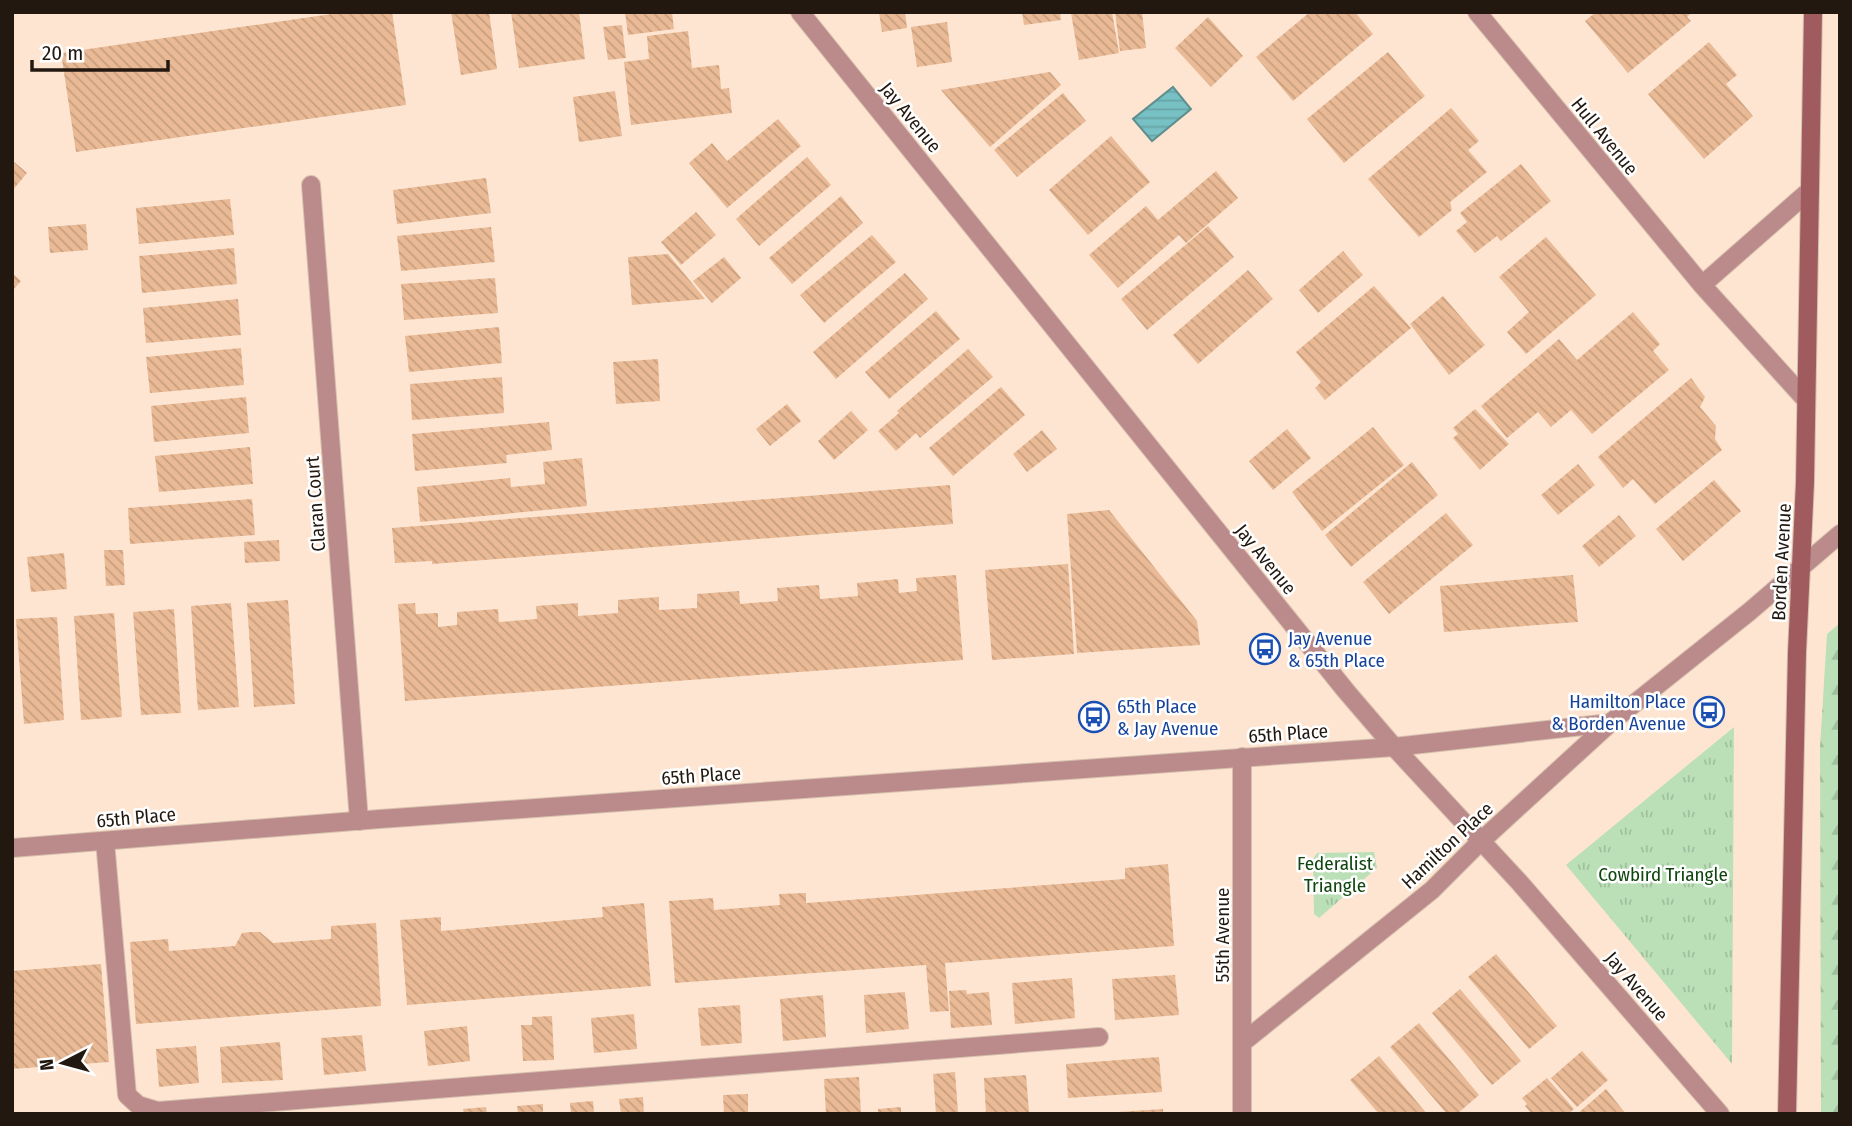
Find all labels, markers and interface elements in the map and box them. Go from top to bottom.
scale bar [32,28,168,72]
text: 20 m [42,40,83,66]
street label: Jay Avenue [875,77,946,157]
street label: Hull Avenue [1566,93,1643,180]
street label: Claran Court [301,455,330,552]
street label: Borden Avenue [1767,503,1796,621]
street label: Jay Avenue [1230,519,1301,599]
place label: Jay Avenue & 65th Place [1288,627,1385,672]
bus stop icon: Jay Avenue & 65th Place [1248,632,1282,666]
place label: Hamilton Place & Borden Avenue [1551,690,1686,735]
place label: 65th Place & Jay Avenue [1117,695,1218,740]
bus stop icon: Hamilton Place & Borden Avenue [1692,695,1726,729]
bus stop icon: 65th Place & Jay Avenue [1077,700,1111,734]
street label: 65th Place [1247,719,1329,748]
street label: 65th Place [660,761,742,790]
street label: Hamilton Place [1397,797,1498,894]
street label: 65th Place [95,803,177,832]
park label: Federalist Triangle [1297,852,1374,897]
park label: Cowbird Triangle [1598,863,1728,886]
street label: 55th Avenue [1211,887,1234,983]
street label: Jay Avenue [1600,947,1673,1026]
north arrow [28,1028,98,1098]
text: N [35,1058,59,1072]

